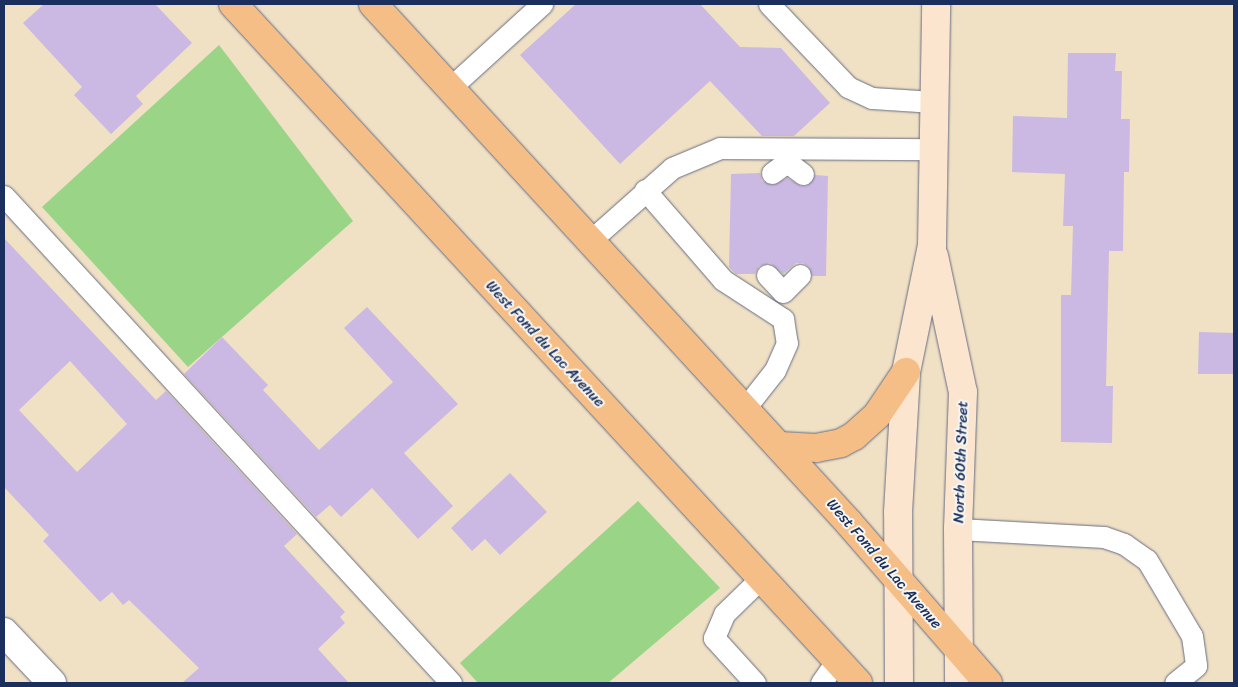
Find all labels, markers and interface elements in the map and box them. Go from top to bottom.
street label: West Fond du Lac Avenue [482,277,608,411]
street label: North 60th Street [950,401,972,523]
street label: West Fond du Lac Avenue [823,495,945,633]

